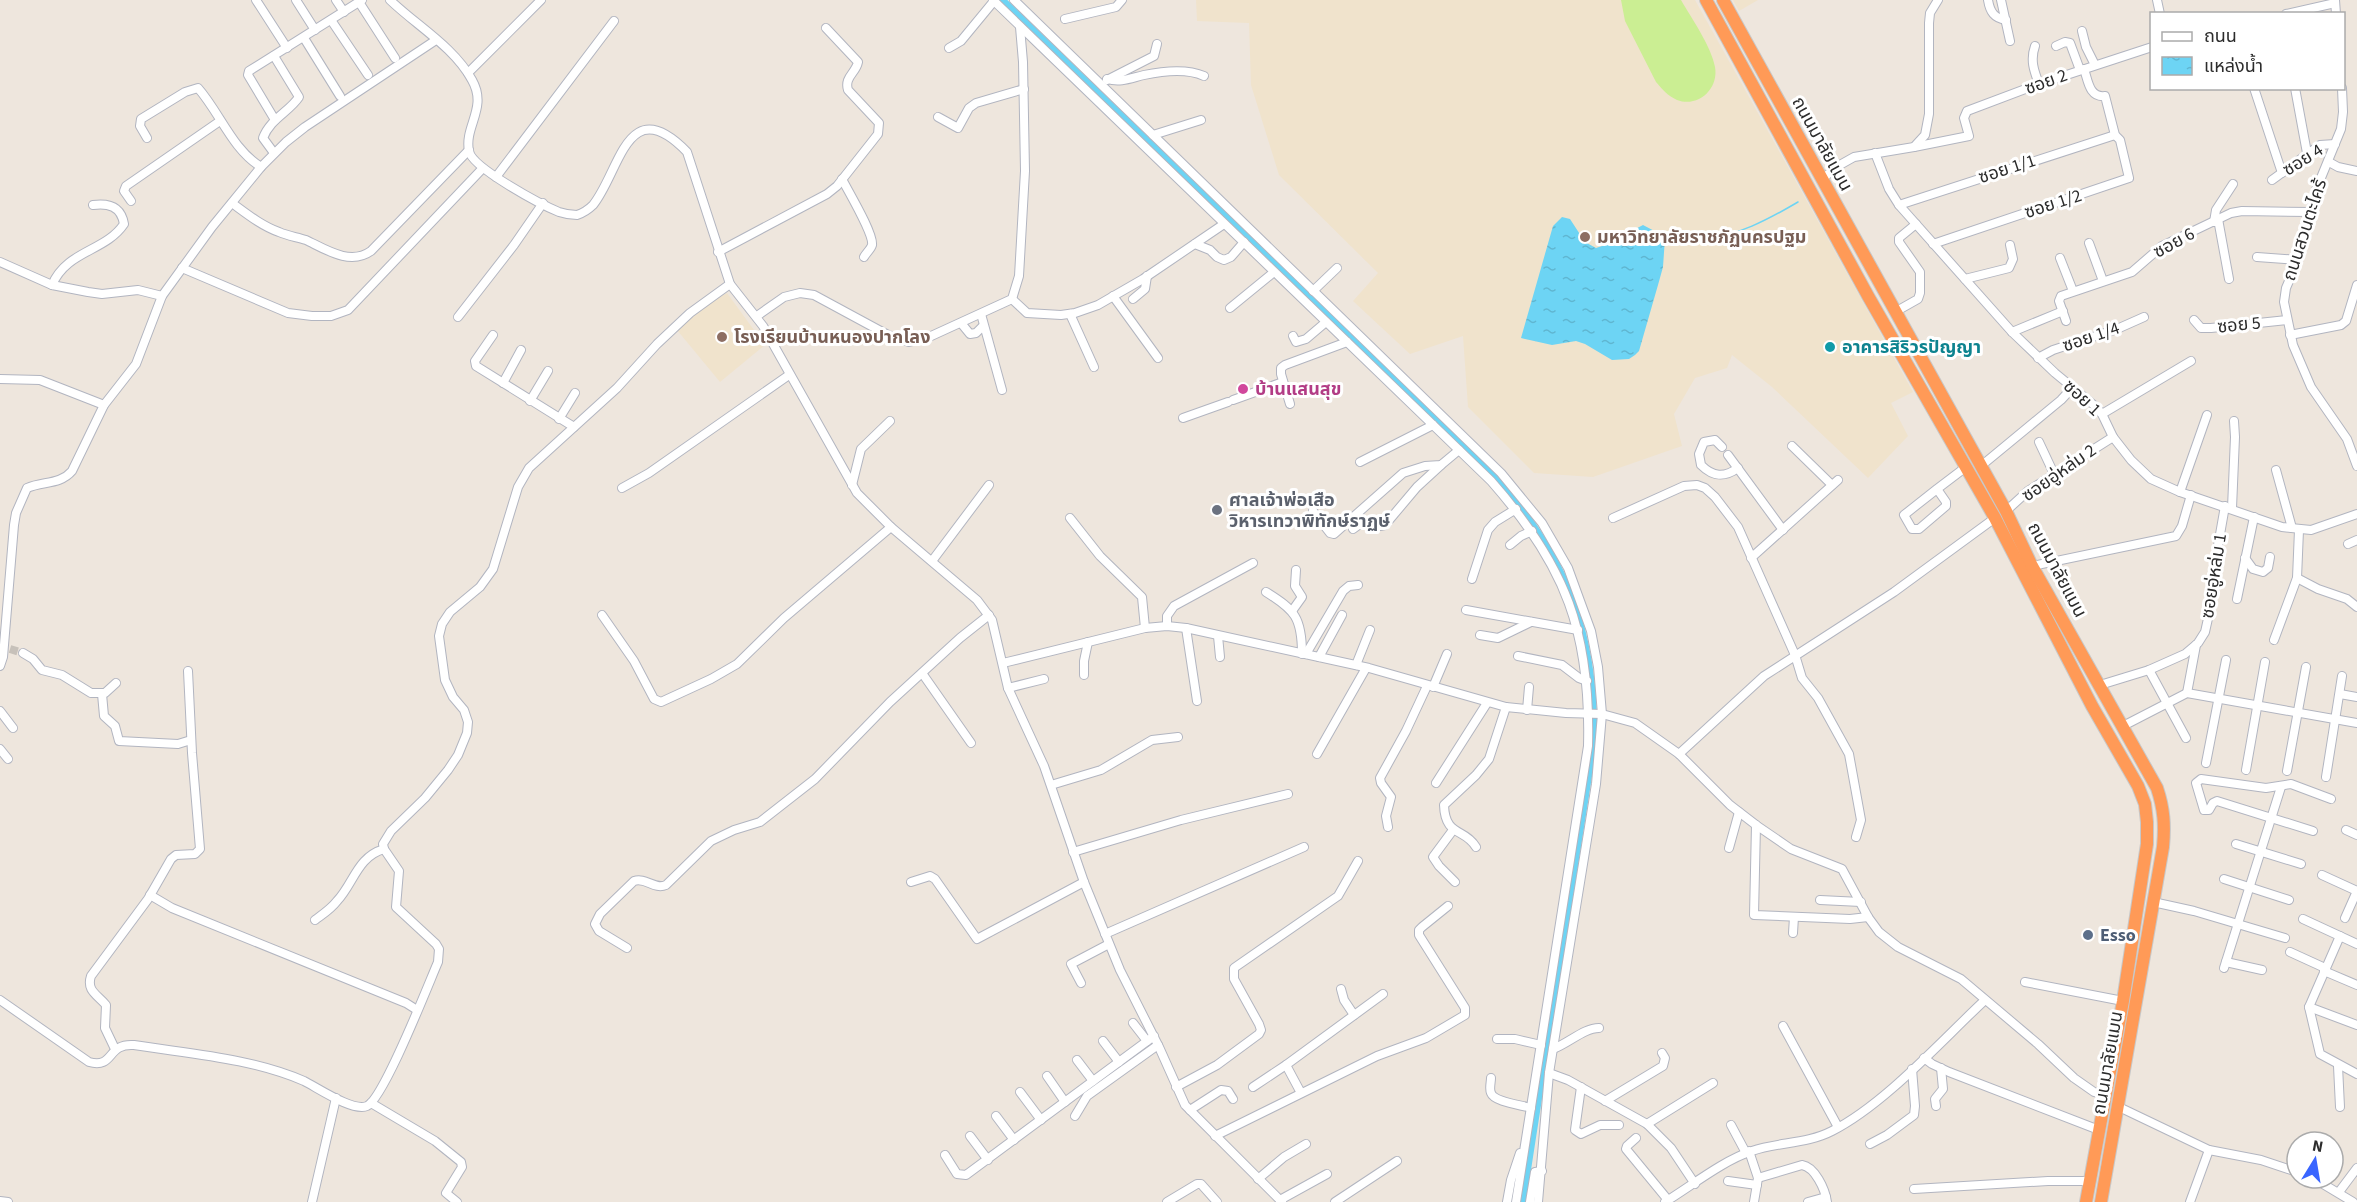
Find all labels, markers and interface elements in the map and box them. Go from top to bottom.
legend [2150,12,2345,90]
text: ถนน [2204,24,2237,49]
text: แหล่งน้ำ [2204,53,2263,79]
street label: ซอย 2 [2021,63,2071,101]
street label: ถนนมาลัยแมน [1786,92,1858,196]
street label: ซอย 4 [2278,138,2328,182]
street label: ซอย 1/1 [1975,148,2039,190]
street label: ถนนสวนตะไคร้ [2277,176,2333,284]
street label: ซอย 1/2 [2021,183,2085,225]
street label: ซอย 6 [2149,221,2199,264]
place label: มหาวิทยาลัยราชภัฏนครปฐม [1597,225,1806,250]
marker: มหาวิทยาลัยราชภัฏนครปฐม [1578,230,1592,244]
street label: ซอย 5 [2216,310,2262,340]
street label: ซอย 1/4 [2059,316,2123,358]
place label: โรงเรียนบ้านหนองปากโลง [734,325,930,350]
marker: โรงเรียนบ้านหนองปากโลง [715,330,729,344]
place label: อาคารสิริวรปัญญา [1842,335,1981,360]
marker: อาคารสิริวรปัญญา [1823,340,1837,354]
street label: ซอย 1 [2058,374,2106,422]
place label: บ้านแสนสุข [1255,377,1341,402]
marker: บ้านแสนสุข [1236,382,1250,396]
street label: ซอยอู่หล่ม 2 [2017,438,2101,508]
place label: ศาลเจ้าพ่อเสือ วิหารเทวาพิทักษ์ราฏษ์ [1229,488,1390,534]
marker: ศาลเจ้าพ่อเสือ วิหารเทวาพิทักษ์ราฏษ์ [1210,503,1224,517]
street label: ถนนมาลัยแมน [2021,518,2093,622]
street label: ซอยอู่หล่ม 1 [2195,532,2233,620]
place label: Esso [2100,923,2136,948]
marker: Esso [2081,928,2095,942]
street label: ถนนมาลัยแมน [2087,1009,2129,1117]
north arrow [2285,1130,2345,1190]
text: N [2310,1134,2325,1158]

